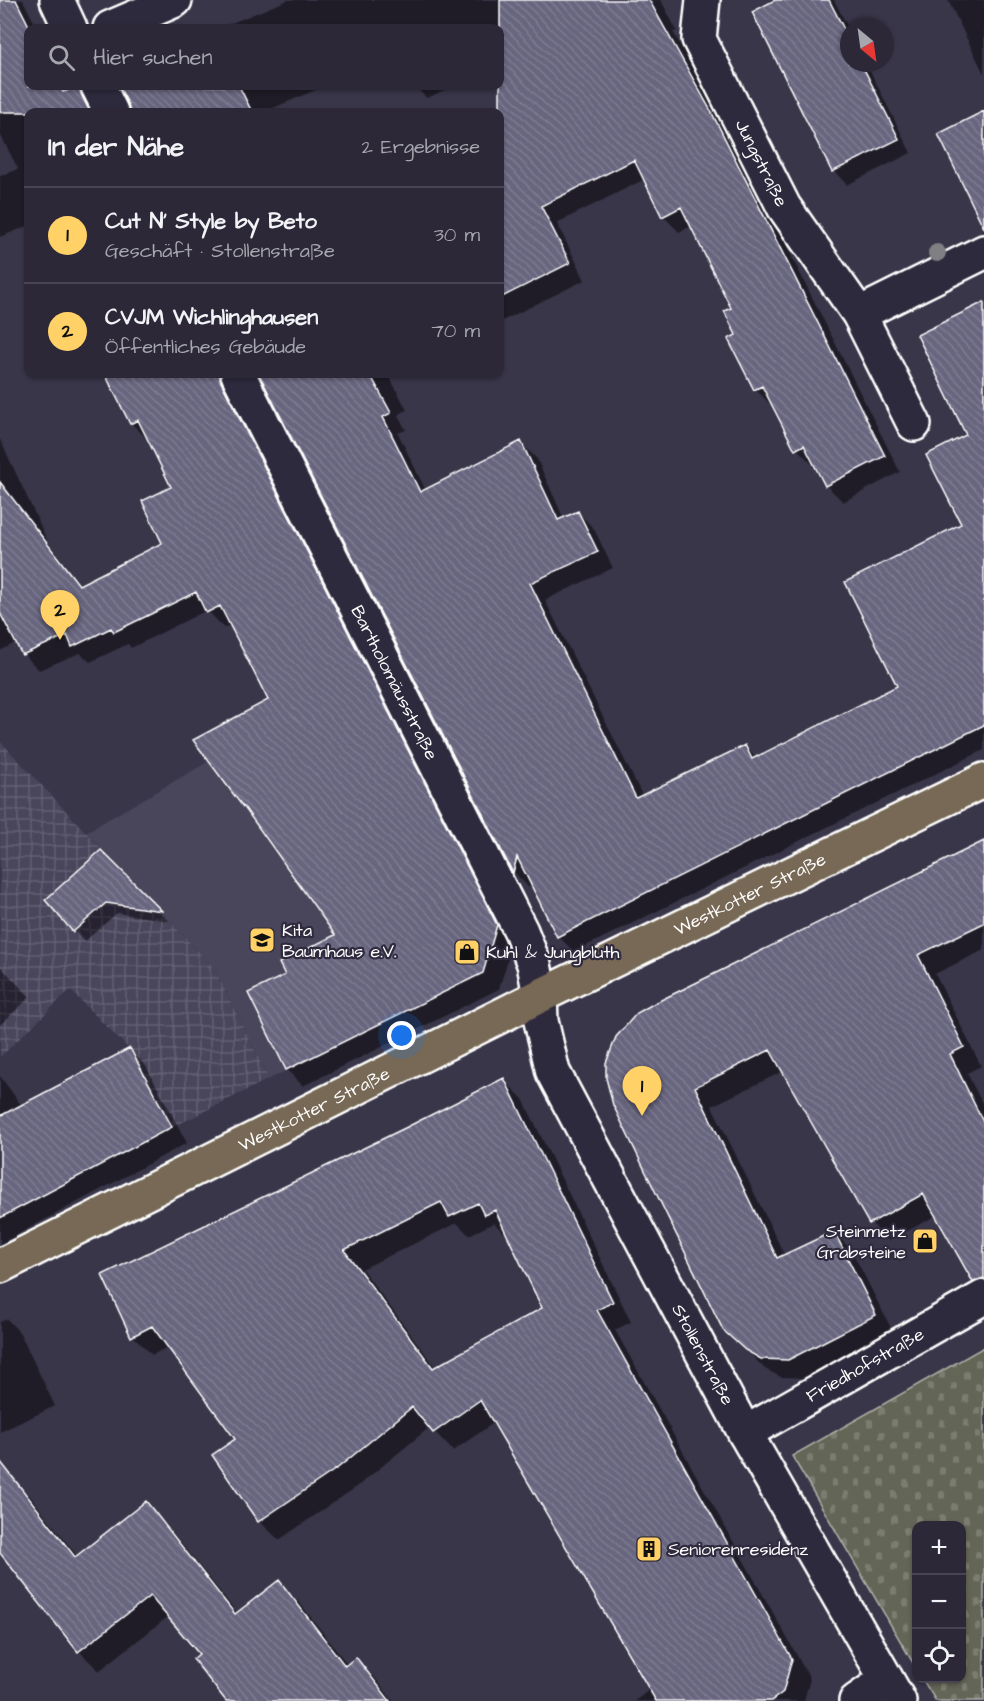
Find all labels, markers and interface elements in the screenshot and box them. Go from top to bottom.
north arrow [840,18,894,72]
search box [24,24,504,90]
icon: search [45,41,78,74]
text: Hier suchen [93,42,212,73]
street label: Jungstraße [729,115,794,211]
text: In der Nähe [48,129,184,165]
text: 2 Ergebnisse [361,133,480,161]
text: Cut N' Style by Beto [105,206,317,237]
text: 1 [66,221,69,249]
text: 30 m [434,221,480,249]
text: Geschäft · Stollenstraße [105,237,335,265]
text: CVJM Wichlinghausen [105,302,318,333]
text: 2 [62,317,73,345]
text: 70 m [432,317,480,345]
text: Öffentliches Gebäude [105,333,306,361]
pin: 2 [40,590,80,640]
street label: Bartholomäusstraße [345,601,445,764]
street label: Westkotter Straße [670,846,830,942]
place label: Kita Baumhaus e.V. [282,918,397,964]
school or university icon: Kita Baumhaus e.V. [247,925,277,955]
shop icon: Kuhl & Jungbluth [452,937,482,967]
place label: Kuhl & Jungbluth [486,940,620,966]
your location [387,1021,416,1050]
street label: Westkotter Straße [234,1061,394,1157]
pin: 1 [622,1066,662,1116]
place label: Steinmetz Grabsteine [817,1219,906,1265]
shop icon: Steinmetz Grabsteine [910,1226,940,1256]
street label: Stollenstraße [666,1299,740,1410]
street label: Friedhofstraße [801,1321,929,1408]
map controls [912,1521,966,1683]
button: + [912,1521,966,1575]
building icon: Seniorenresidenz [634,1534,664,1564]
place label: Seniorenresidenz [668,1537,808,1562]
button: − [912,1575,966,1629]
button: locate [912,1629,966,1683]

